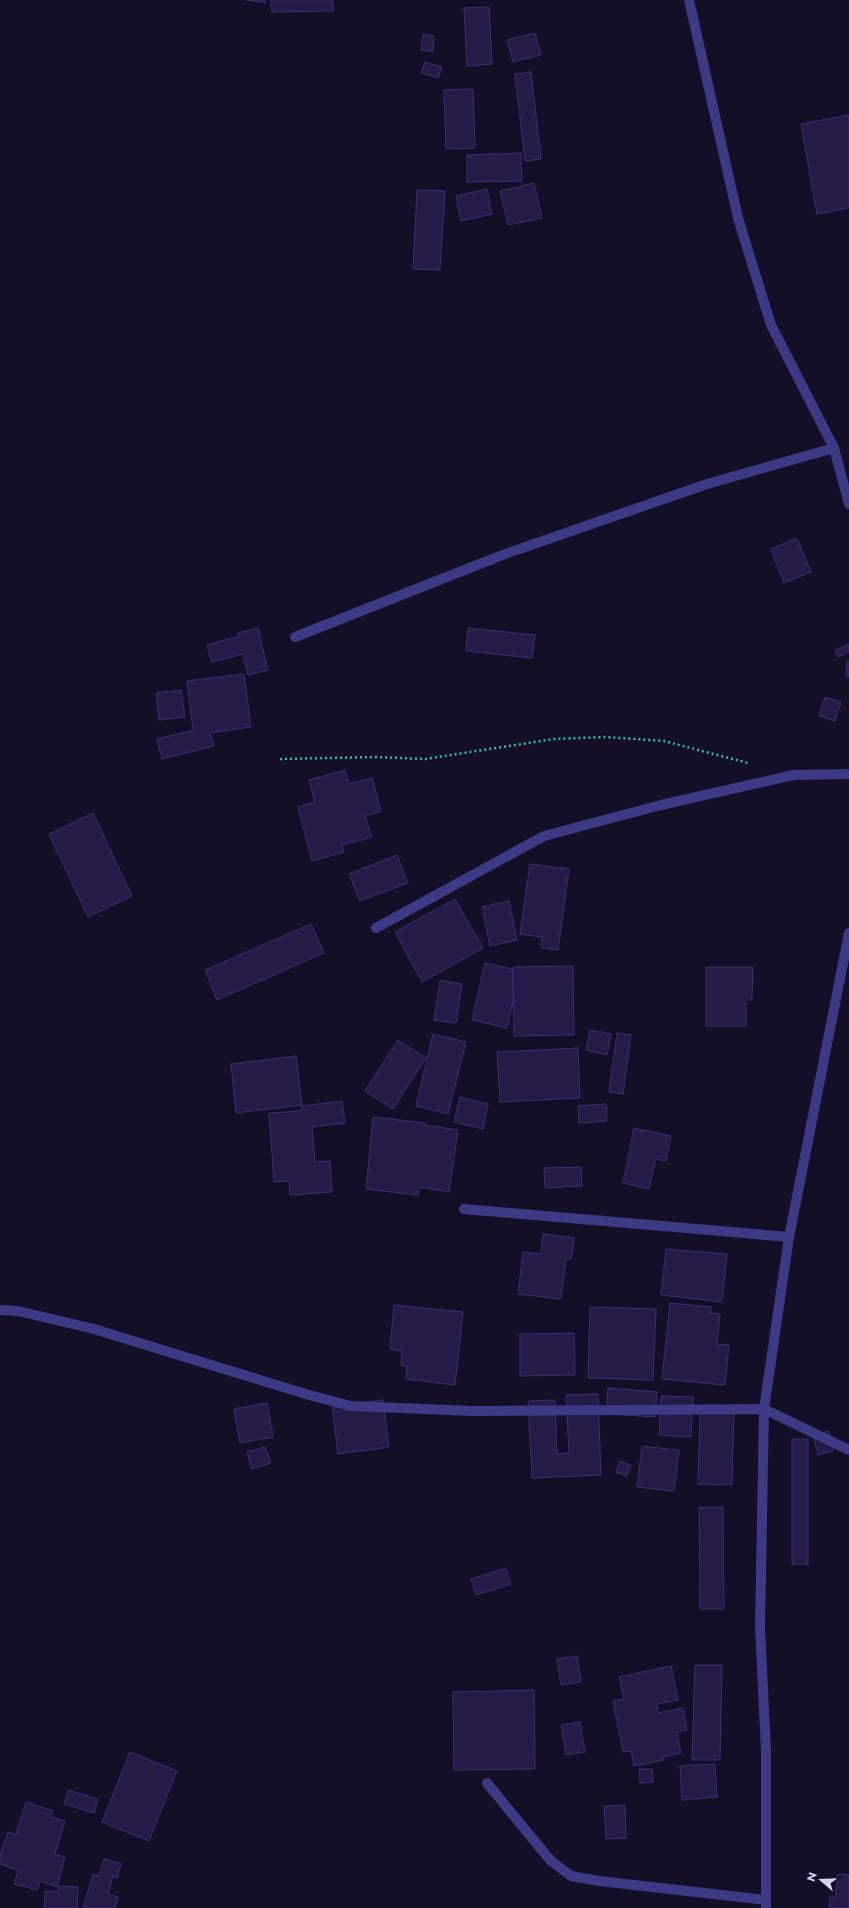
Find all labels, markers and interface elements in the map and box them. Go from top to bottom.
north arrow [801,1860,841,1900]
text: N [803,1870,820,1883]

